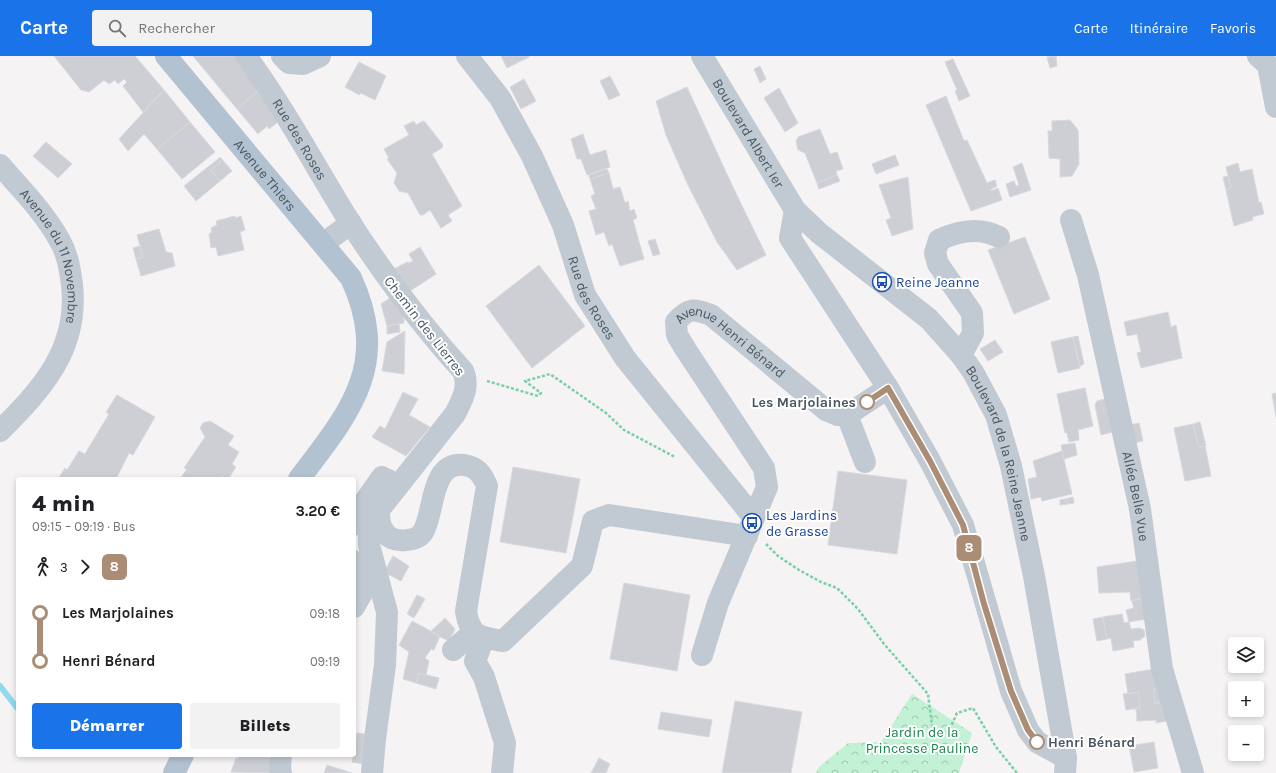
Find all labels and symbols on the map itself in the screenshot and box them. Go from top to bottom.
street label: Boulevard Albert Ier [709,76,788,192]
street label: Rue des Roses [268,95,330,183]
street label: Avenue Thiers [230,136,300,215]
street label: Avenue du 11 Novembre [16,185,81,325]
street label: Rue des Roses [564,254,619,343]
bus stop icon: Reine Jeanne [871,271,893,293]
street label: Chemin des Lierres [380,273,469,380]
place label: Reine Jeanne [896,274,980,291]
street label: Avenue Henri Bénard [671,302,789,382]
street label: Boulevard de la Reine Jeanne [962,362,1035,543]
place label: Les Marjolaines [752,394,856,411]
marker: Les Marjolaines [859,394,875,410]
street label: Allée Belle Vue [1118,450,1152,542]
place label: Les Jardins de Grasse [766,507,837,540]
bus stop icon: Les Jardins de Grasse [741,512,763,534]
line badge: 8 [956,535,982,561]
park label: Jardin de la Princesse Pauline [866,724,978,757]
marker: Henri Bénard [1029,734,1045,750]
place label: Henri Bénard [1048,734,1135,751]

